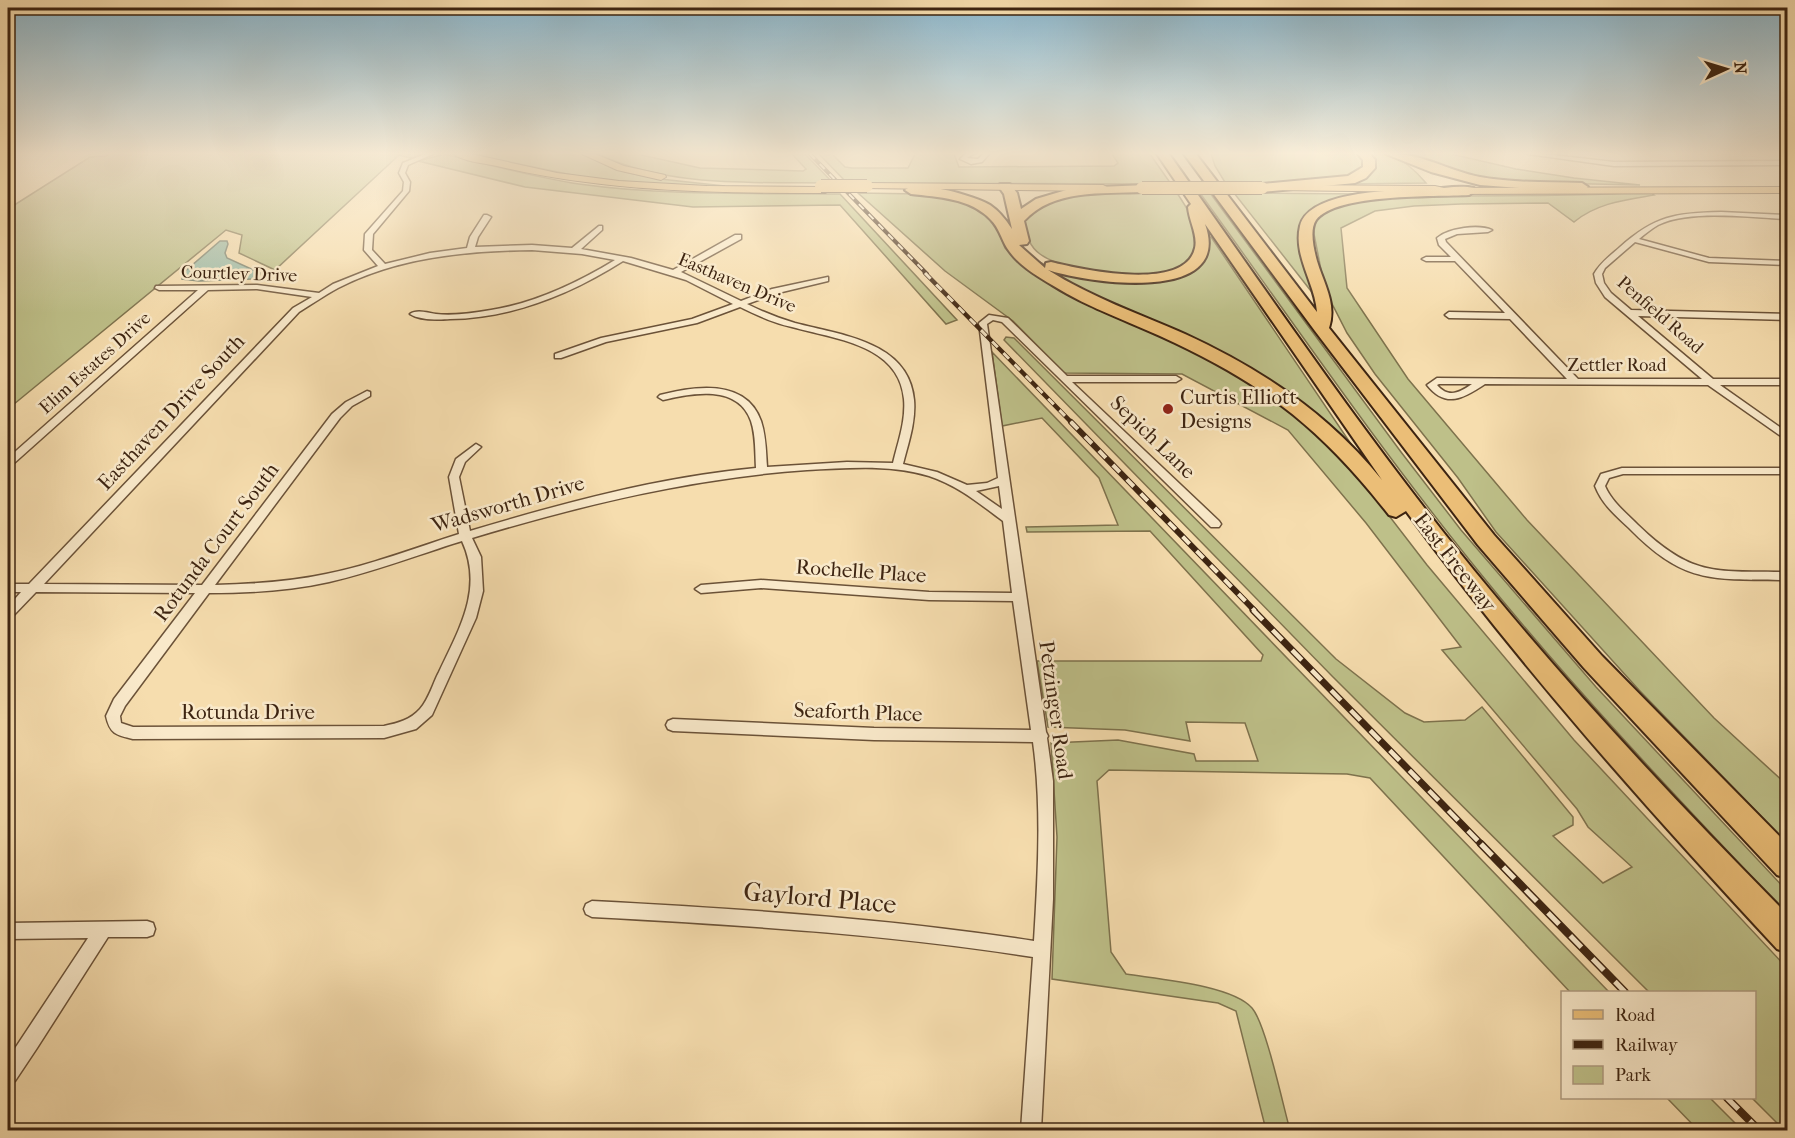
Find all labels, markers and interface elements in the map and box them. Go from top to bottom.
north arrow [1696,39,1756,99]
text: N [1731,61,1750,76]
street label: Easthaven Drive [675,249,799,317]
street label: Courtley Drive [180,261,298,287]
street label: Penfield Road [1613,272,1708,358]
street label: Elim Estates Drive [35,308,155,418]
street label: Easthaven Drive South [93,329,250,495]
street label: Zettler Road [1567,355,1667,376]
place label: Curtis Elliott Designs [1180,385,1298,433]
street label: Sepich Lane [1105,391,1201,483]
marker: Curtis Elliott Designs [1161,402,1175,416]
street label: Rotunda Court South [148,458,284,626]
street label: Wadsworth Drive [428,471,587,538]
street label: East Freeway [1409,508,1502,617]
street label: Rochelle Place [795,554,927,588]
street label: Petzinger Road [1034,639,1078,781]
street label: Seaforth Place [793,698,923,726]
street label: Rotunda Drive [181,700,315,724]
street label: Gaylord Place [742,876,898,920]
legend [1561,991,1756,1099]
text: Road [1615,1005,1655,1026]
text: Railway [1615,1035,1679,1056]
text: Park [1615,1065,1652,1086]

